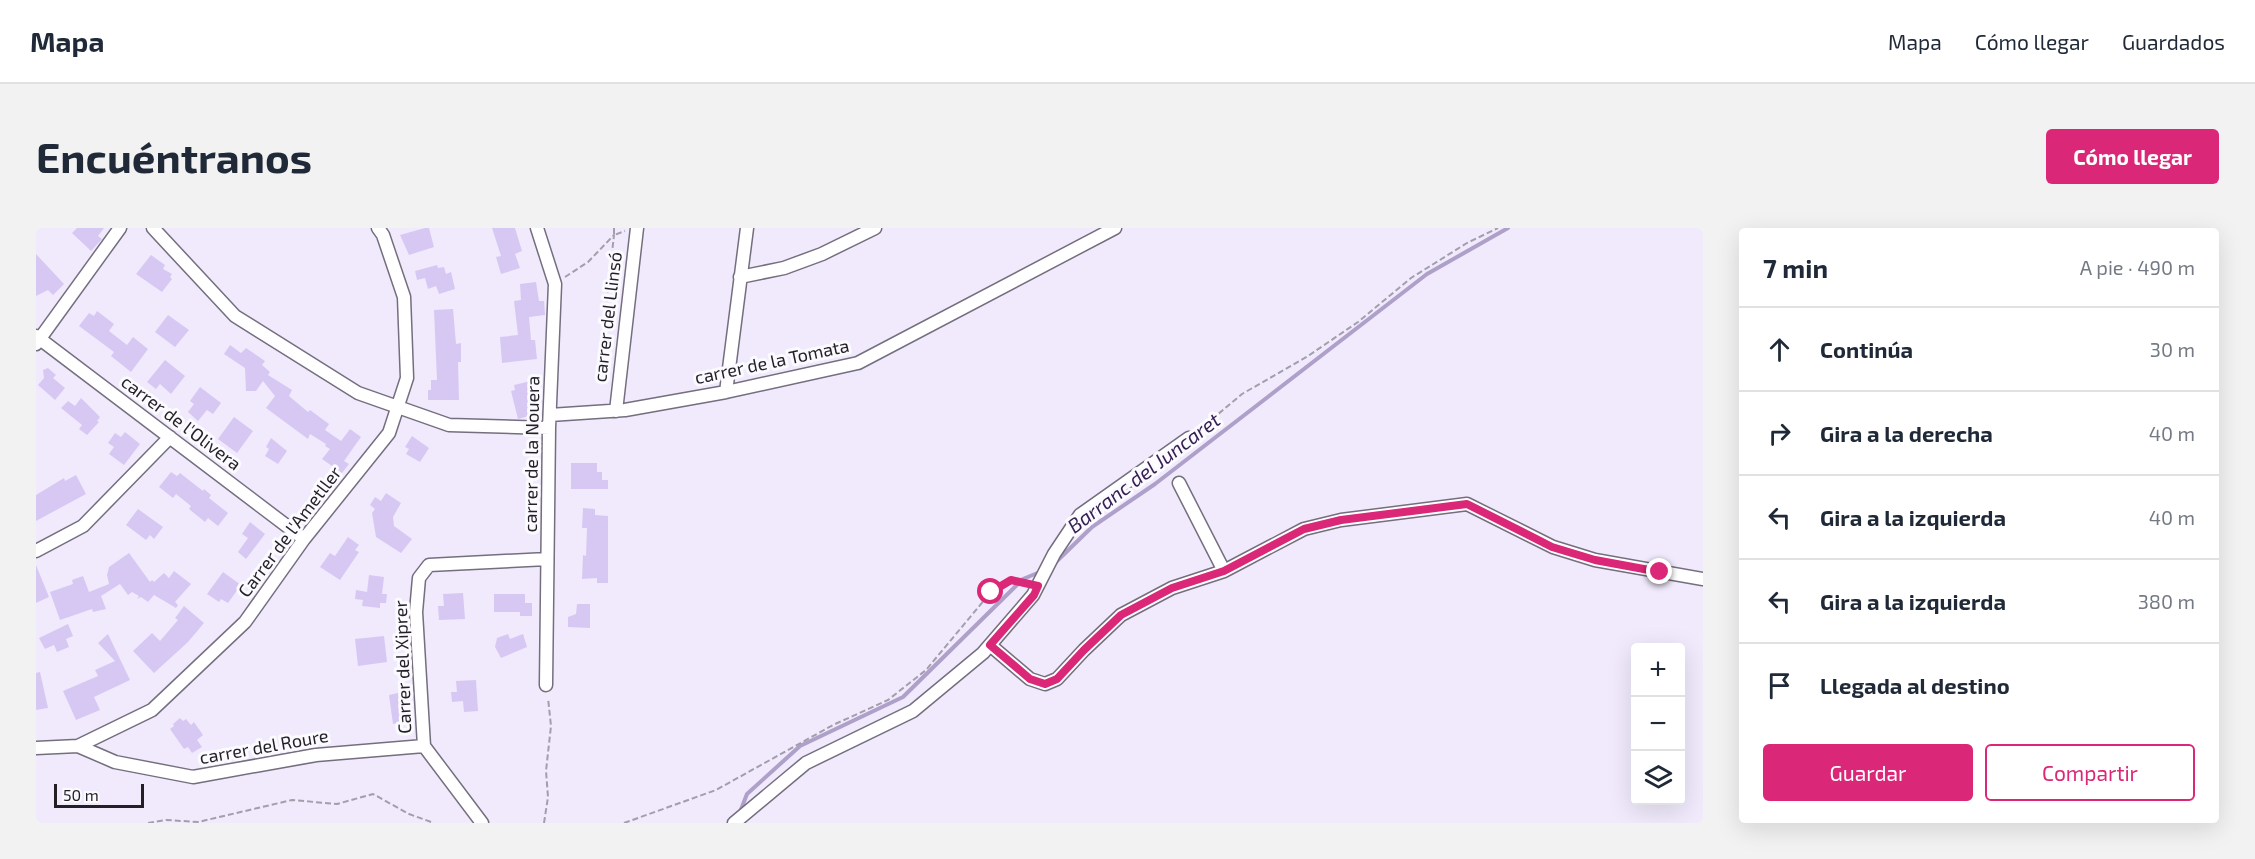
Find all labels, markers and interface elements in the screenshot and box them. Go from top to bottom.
text: Mapa [30,24,104,58]
text: Mapa [1888,29,1942,54]
text: Cómo llegar [1975,29,2089,54]
text: Guardados [2122,29,2225,54]
button: Cómo llegar [2046,129,2219,184]
text: Encuéntranos [36,131,312,181]
street label: carrer del Llinsó [588,250,626,383]
text: 7 min [1763,252,1828,283]
text: A pie · 490 m [2080,255,2195,279]
icon: ahead [1763,333,1796,366]
street label: carrer de la Tomata [693,334,851,388]
text: Continúa [1820,336,1913,362]
text: 30 m [2150,337,2195,361]
street label: carrer de l'Olivera [117,370,246,474]
street label: carrer de la Nouera [519,376,543,532]
water label: Barranc del Juncaret [1062,407,1225,537]
icon: right [1763,417,1796,450]
text: Gira a la derecha [1820,420,1993,446]
text: 40 m [2149,421,2195,445]
street label: Carrer de l'Ametller [233,462,346,601]
icon: left [1763,501,1796,534]
text: Gira a la izquierda [1820,504,2006,530]
text: 40 m [2149,505,2195,529]
route end [1646,558,1672,584]
route start [977,578,1003,604]
icon: left [1763,585,1796,618]
text: Gira a la izquierda [1820,588,2006,614]
text: 380 m [2138,589,2195,613]
street label: Carrer del Xiprer [389,600,415,734]
map controls [1631,643,1685,805]
button: + [1631,643,1685,697]
icon: arrive [1763,669,1796,702]
text: Llegada al destino [1820,672,2010,698]
button: − [1631,697,1685,751]
street label: carrer del Roure [198,724,330,768]
button: Guardar [1763,744,1973,801]
button: Compartir [1985,744,2195,801]
button: layers [1631,751,1685,805]
scale bar [54,781,144,808]
text: 50 m [63,785,99,804]

